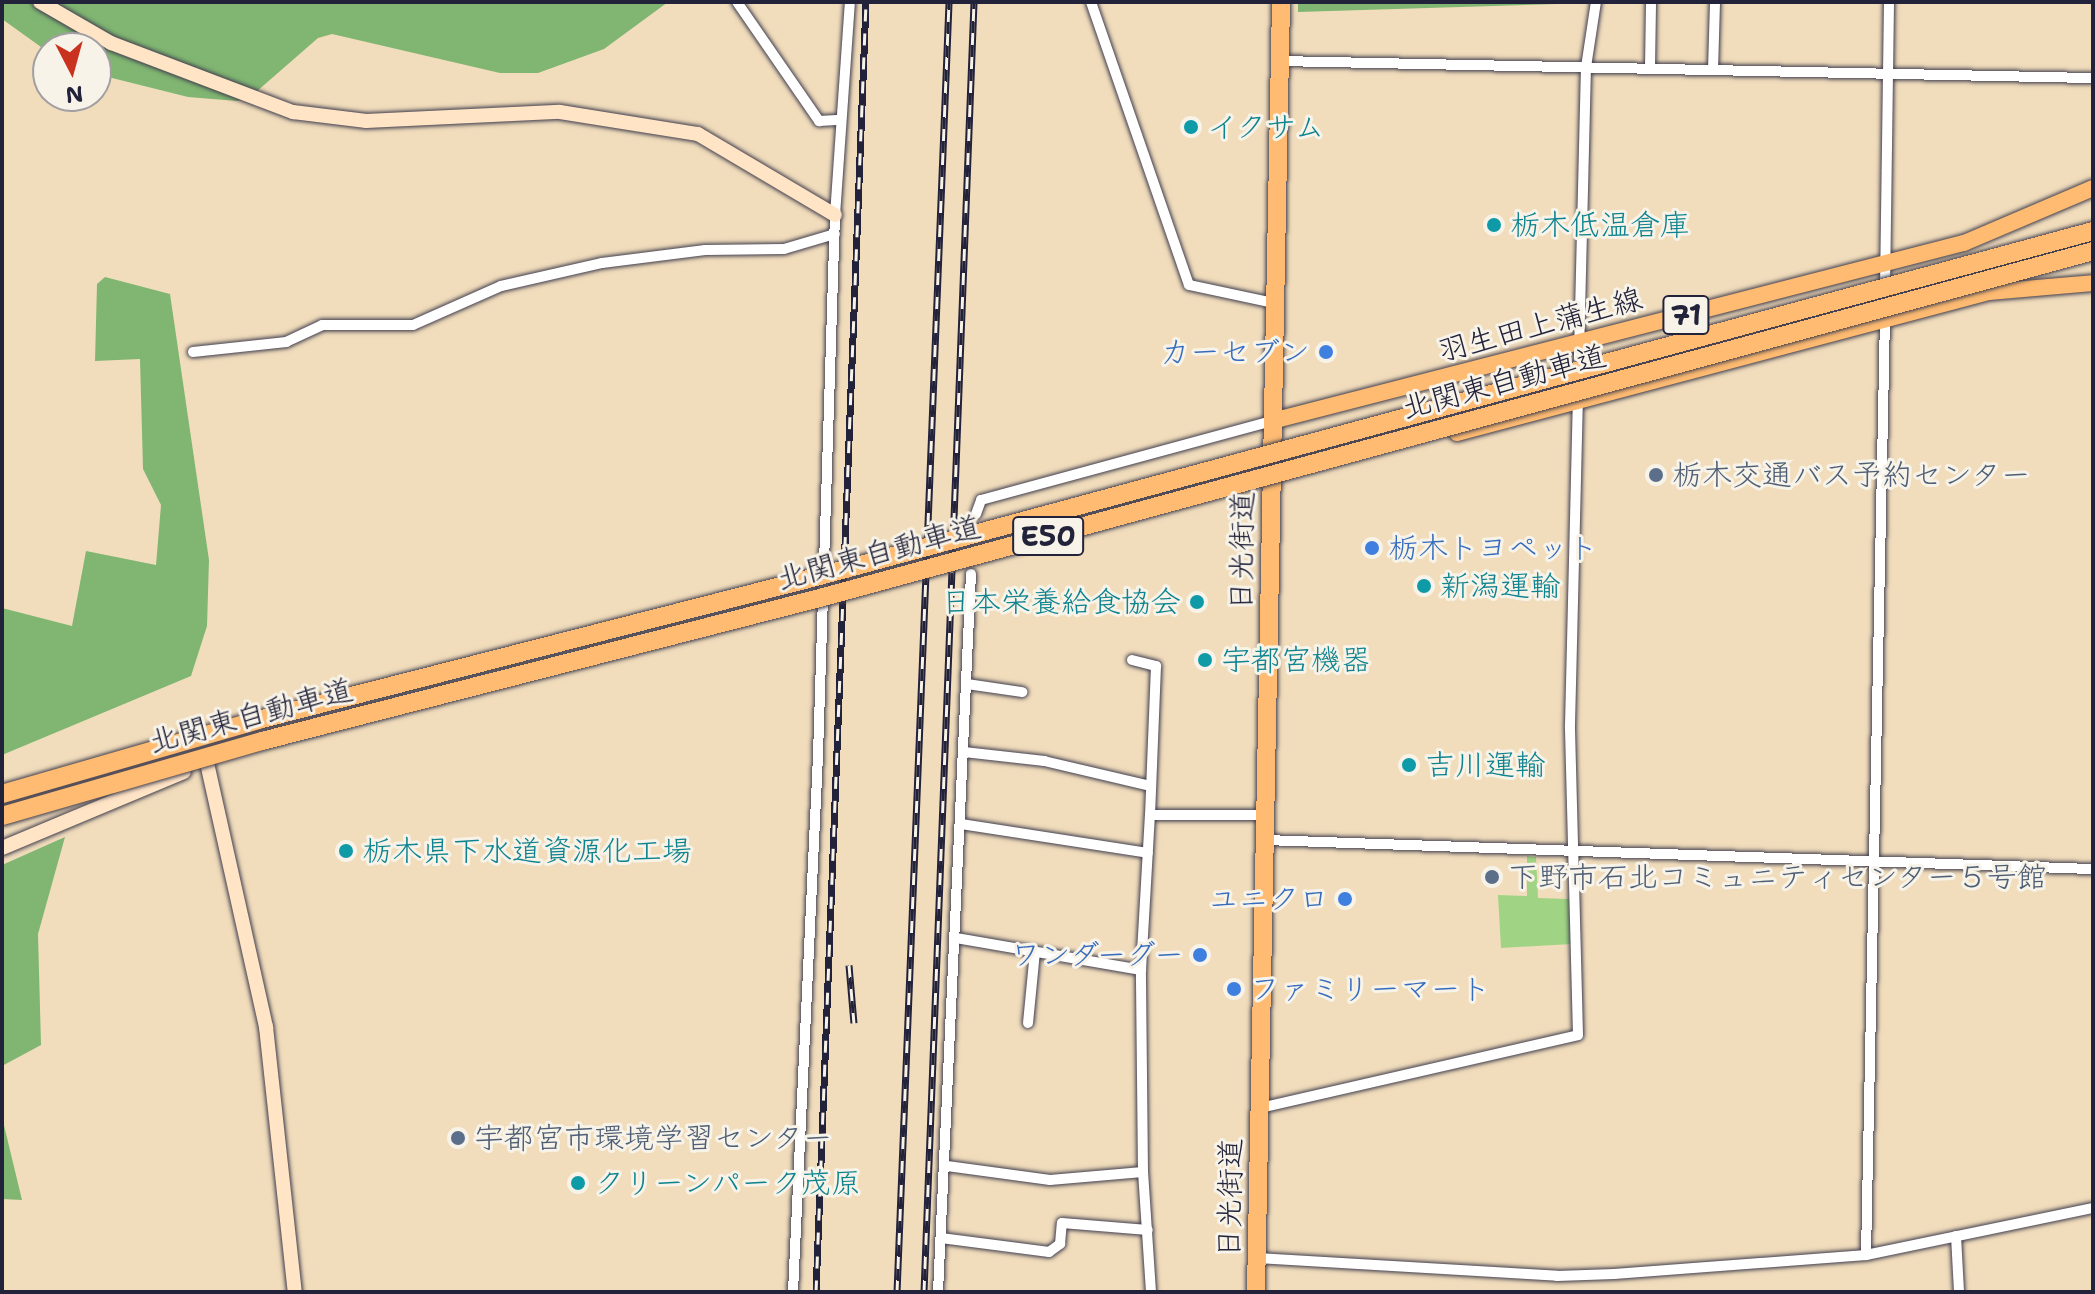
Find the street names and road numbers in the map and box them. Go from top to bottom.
street label: 羽生田上蒲生線 [1434,280,1646,370]
road number: 71 [1662,291,1710,339]
street label: 北関東自動車道 [1398,337,1610,427]
street label: 日光街道 [1223,491,1261,611]
street label: 北関東自動車道 [773,508,985,598]
road number: E50 [1012,512,1084,560]
street label: 北関東自動車道 [145,671,357,761]
street label: 日光街道 [1211,1138,1249,1258]

